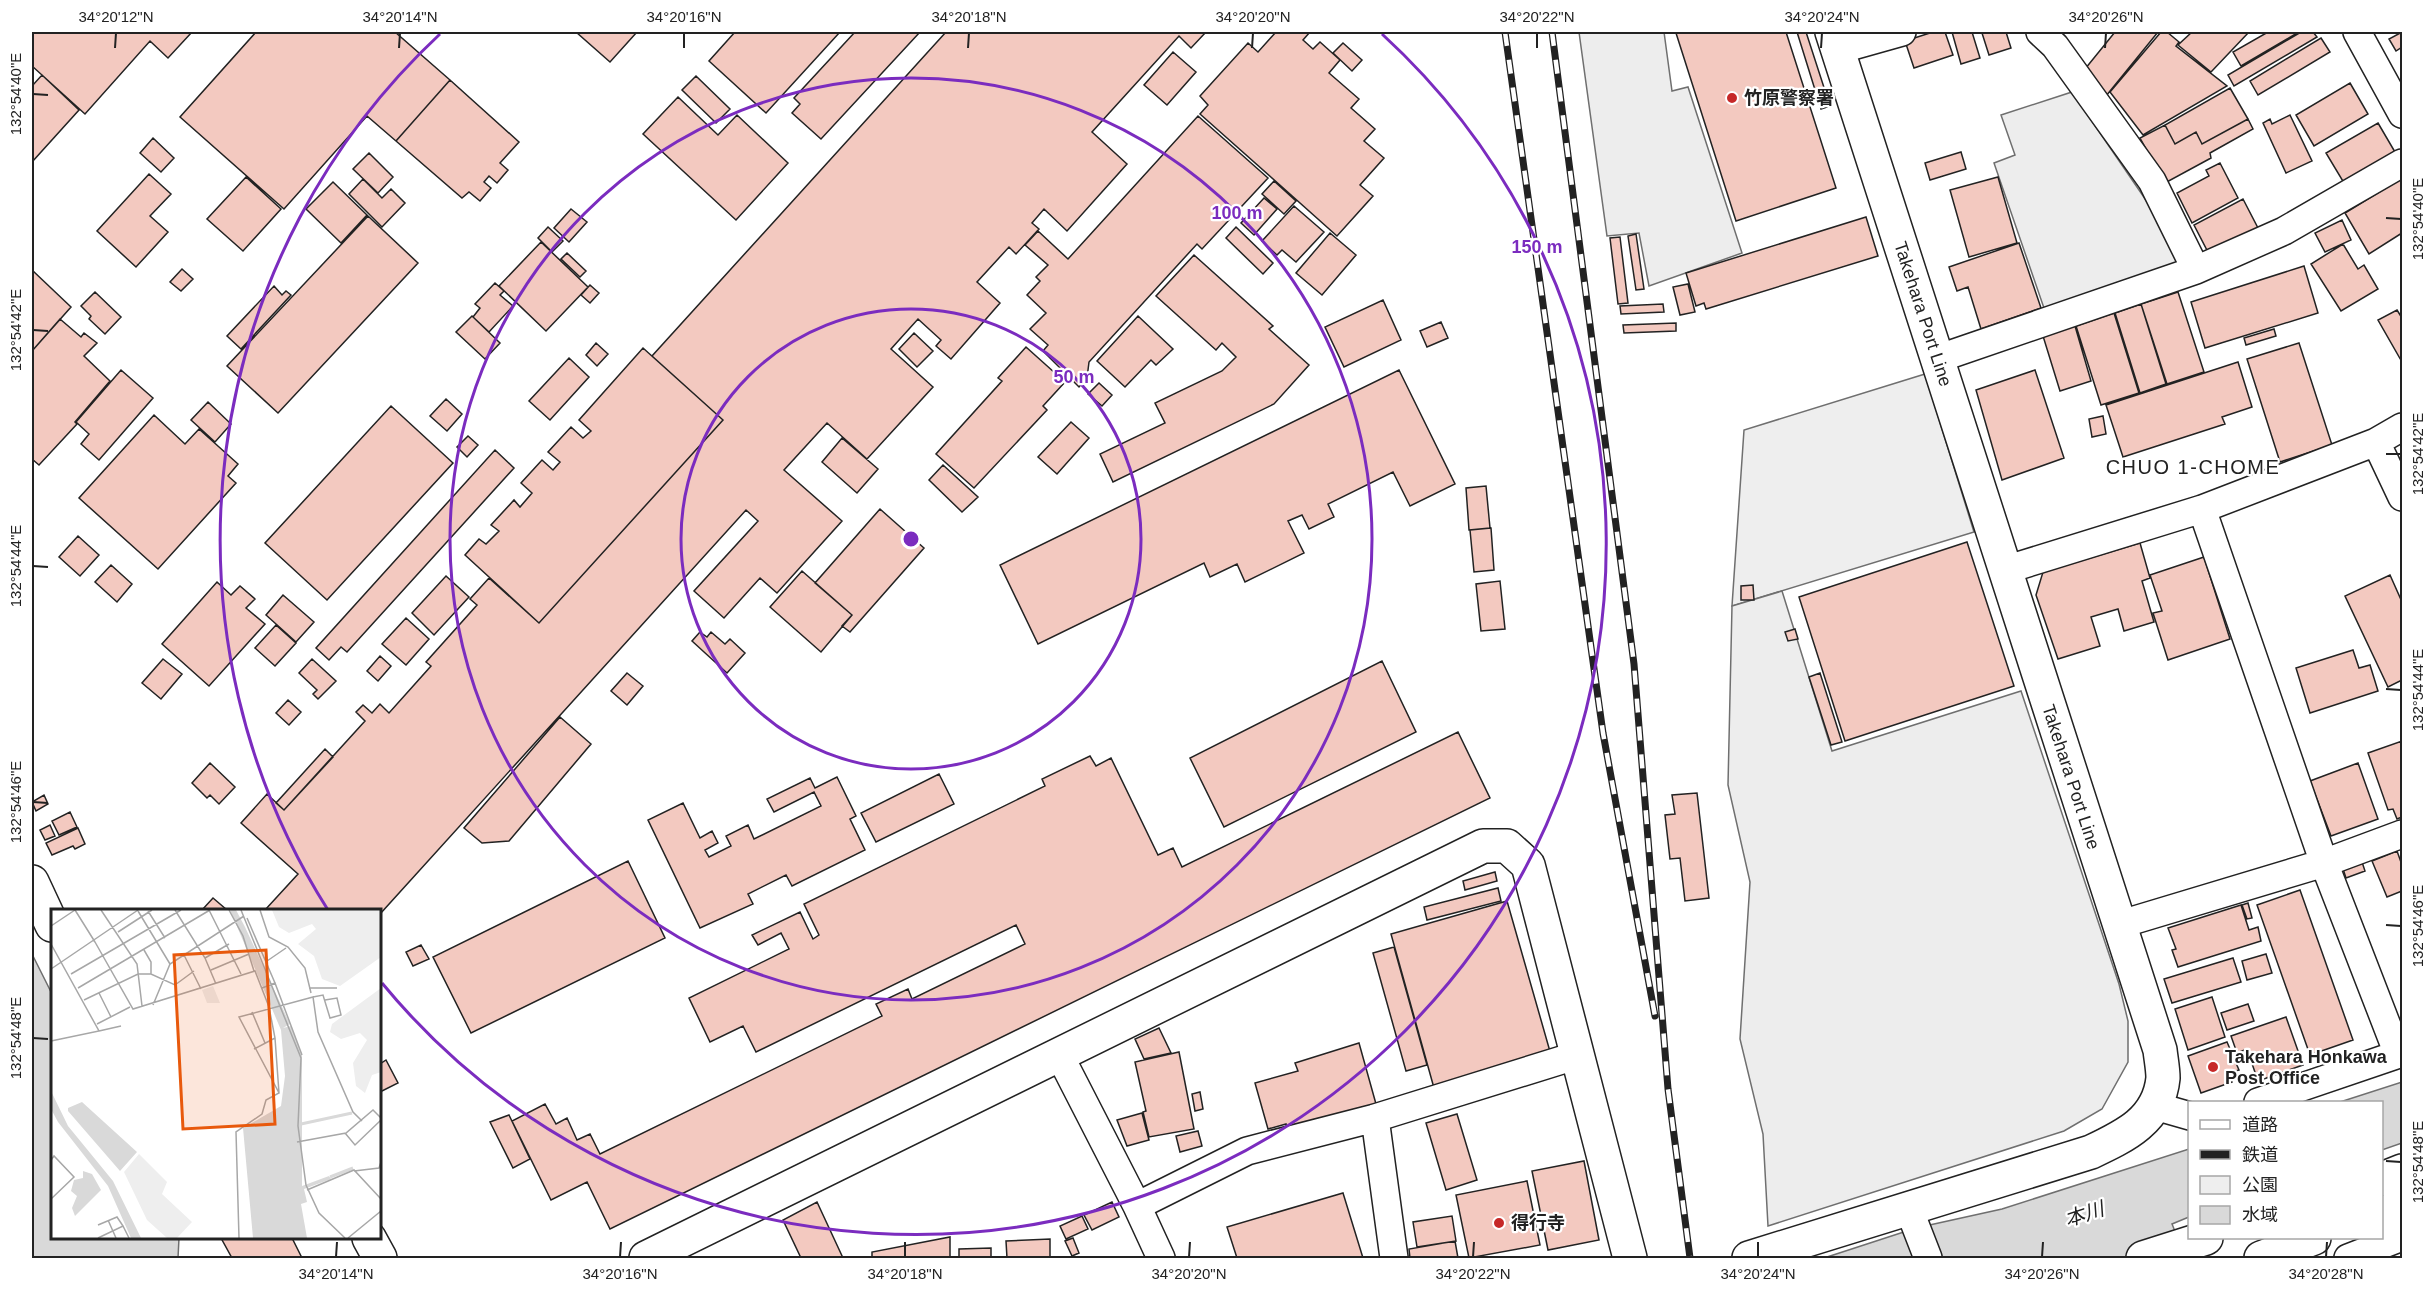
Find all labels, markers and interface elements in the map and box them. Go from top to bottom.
text: 34°20'12"N [78,8,154,25]
text: 34°20'14"N [362,8,438,25]
text: 34°20'16"N [646,8,722,25]
text: 34°20'18"N [931,8,1007,25]
text: 34°20'20"N [1215,8,1291,25]
text: 34°20'22"N [1499,8,1575,25]
text: 34°20'24"N [1784,8,1860,25]
text: 34°20'26"N [2068,8,2144,25]
text: 132°54'40"E [7,53,24,135]
place label: 竹原警察署 [1744,88,1834,108]
marker: 竹原警察署 [1725,91,1739,105]
text: 132°54'40"E [2409,178,2426,260]
text: 100 m [1211,203,1263,223]
text: 150 m [1511,237,1563,257]
street label: Takehara Port Line [1890,239,1956,389]
text: 132°54'42"E [7,289,24,371]
text: 50 m [1053,367,1095,387]
text: 132°54'42"E [2409,413,2426,495]
district label: CHUO 1-CHOME [2106,456,2280,478]
text: 132°54'44"E [7,525,24,607]
centre of rings [901,529,921,549]
text: 132°54'44"E [2409,649,2426,731]
street label: Takehara Port Line [2038,702,2104,852]
text: 132°54'46"E [7,761,24,843]
text: 132°54'46"E [2409,885,2426,967]
inset map [51,909,381,1239]
text: 132°54'48"E [7,997,24,1079]
place label: Takehara Honkawa Post Office [2225,1047,2388,1088]
marker: Takehara Honkawa Post Office [2206,1060,2220,1074]
legend [2188,1101,2383,1239]
text: 道路 [2242,1115,2278,1135]
text: 132°54'48"E [2409,1121,2426,1203]
text: 鉄道 [2242,1145,2278,1165]
text: 公園 [2242,1175,2278,1195]
water label: 本川 [2062,1197,2108,1231]
text: 水域 [2242,1205,2278,1225]
place label: 得行寺 [1511,1212,1565,1233]
marker: 得行寺 [1492,1216,1506,1230]
text: 34°20'14"N [298,1265,374,1282]
text: 34°20'16"N [582,1265,658,1282]
text: 34°20'18"N [867,1265,943,1282]
text: 34°20'20"N [1151,1265,1227,1282]
text: 34°20'22"N [1435,1265,1511,1282]
text: 34°20'24"N [1720,1265,1796,1282]
text: 34°20'26"N [2004,1265,2080,1282]
text: 34°20'28"N [2288,1265,2364,1282]

